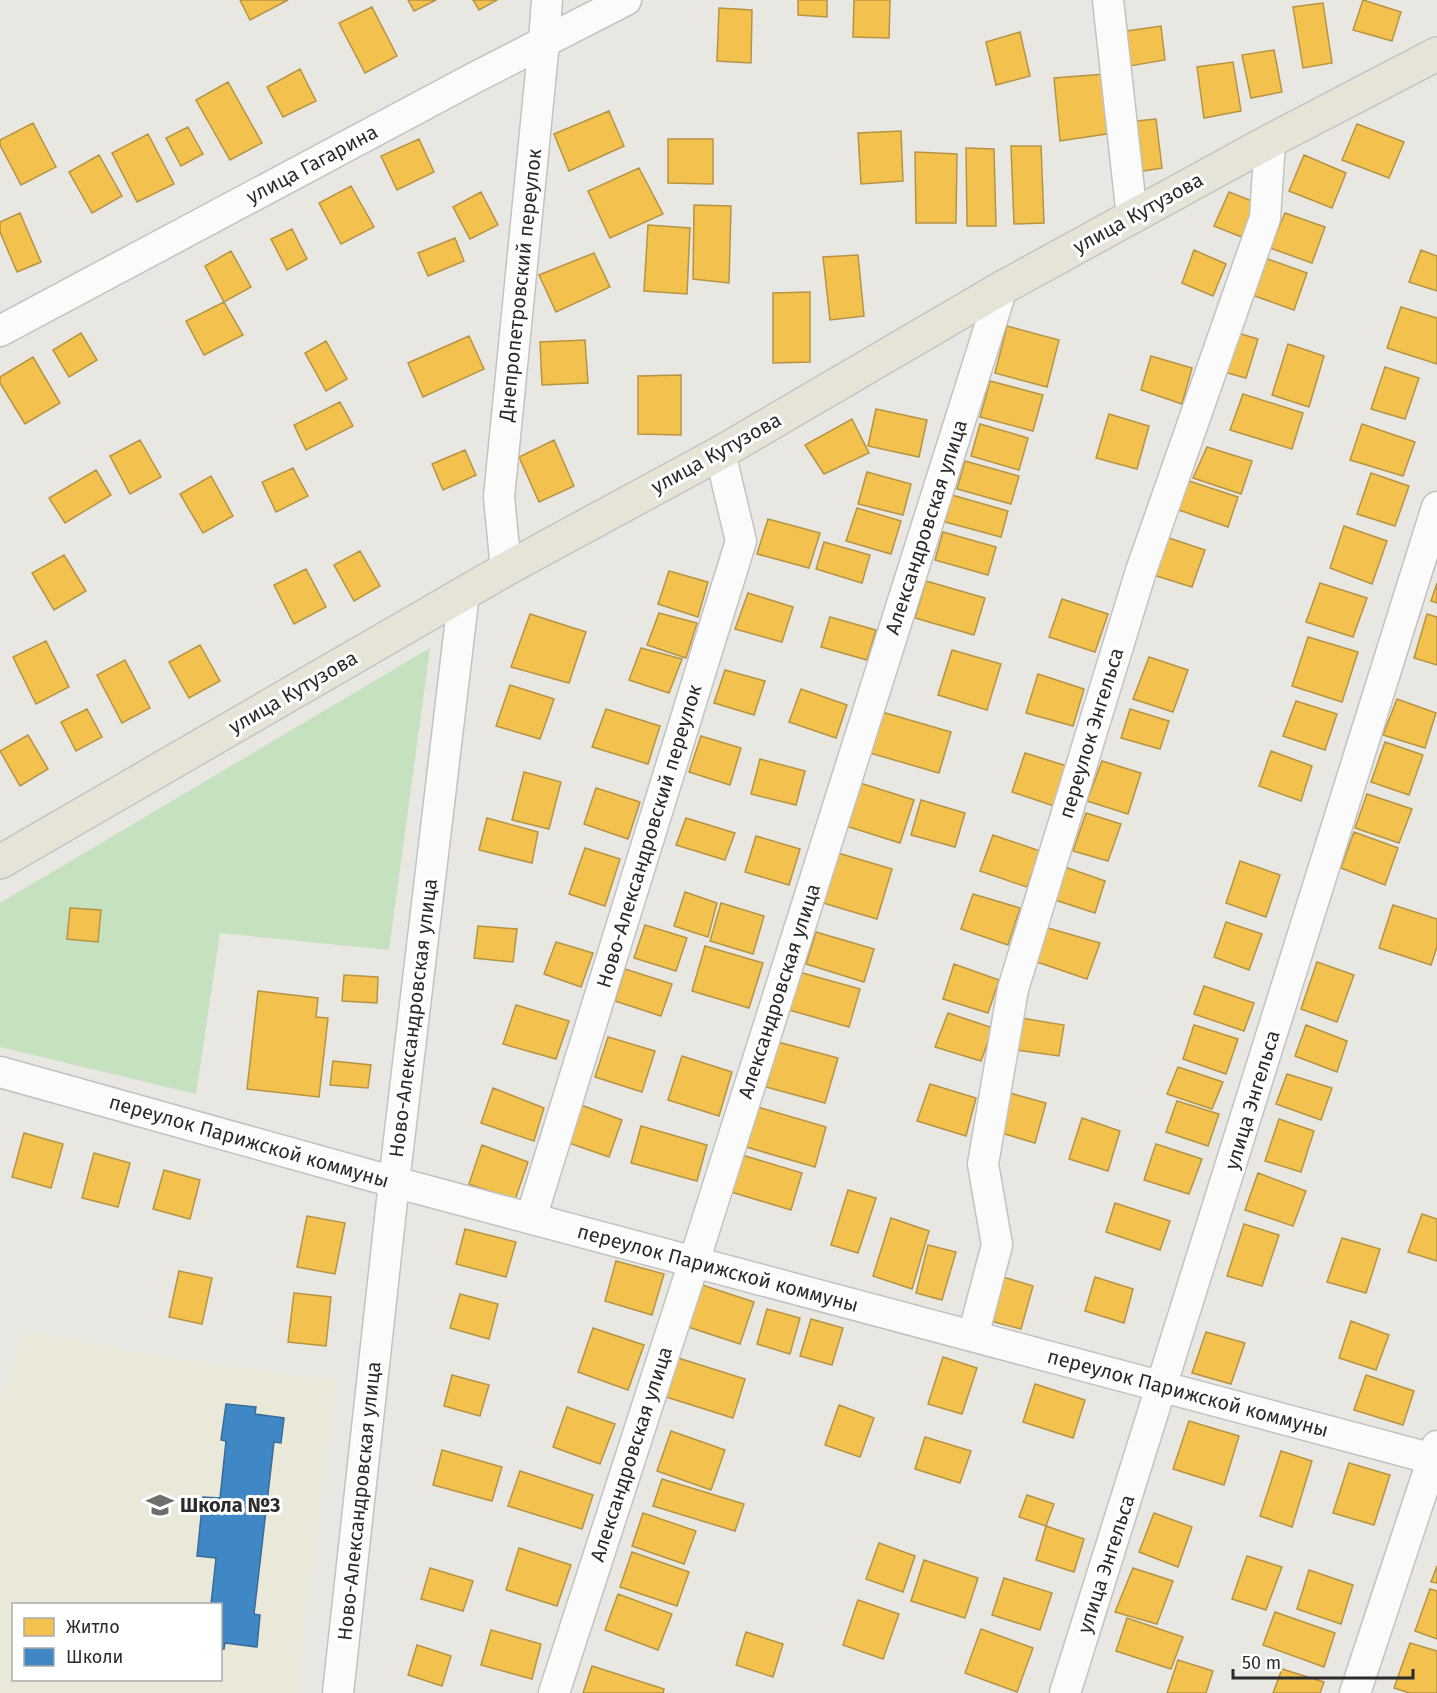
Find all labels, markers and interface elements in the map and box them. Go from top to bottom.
street label: улица Гагарина [242,119,382,209]
street label: Днепропетровский переулок [494,147,546,424]
street label: улица Кутузова [1069,167,1207,259]
street label: улица Кутузова [647,407,785,499]
street label: Александровская улица [880,416,972,638]
street label: улица Кутузова [224,645,362,739]
street label: переулок Энгельса [1054,645,1128,821]
street label: Ново-Александровский переулок [591,681,707,991]
street label: Ново-Александровская улица [384,877,442,1159]
street label: Александровская улица [733,880,825,1102]
street label: улица Энгельса [1219,1027,1285,1173]
street label: переулок Парижской коммуны [106,1089,392,1193]
street label: переулок Парижской коммуны [575,1219,861,1317]
street label: Александровская улица [585,1343,677,1565]
street label: переулок Парижской коммуны [1045,1344,1331,1442]
street label: Ново-Александровская улица [332,1360,386,1642]
school or university icon: Школа №3 [145,1490,175,1520]
street label: улица Энгельса [1072,1492,1140,1636]
place label: Школа №3 [180,1493,281,1517]
legend [12,1603,222,1681]
text: Житло [66,1616,120,1638]
scale bar [1233,1642,1413,1680]
text: Школи [66,1646,123,1668]
text: 50 m [1242,1652,1281,1674]

